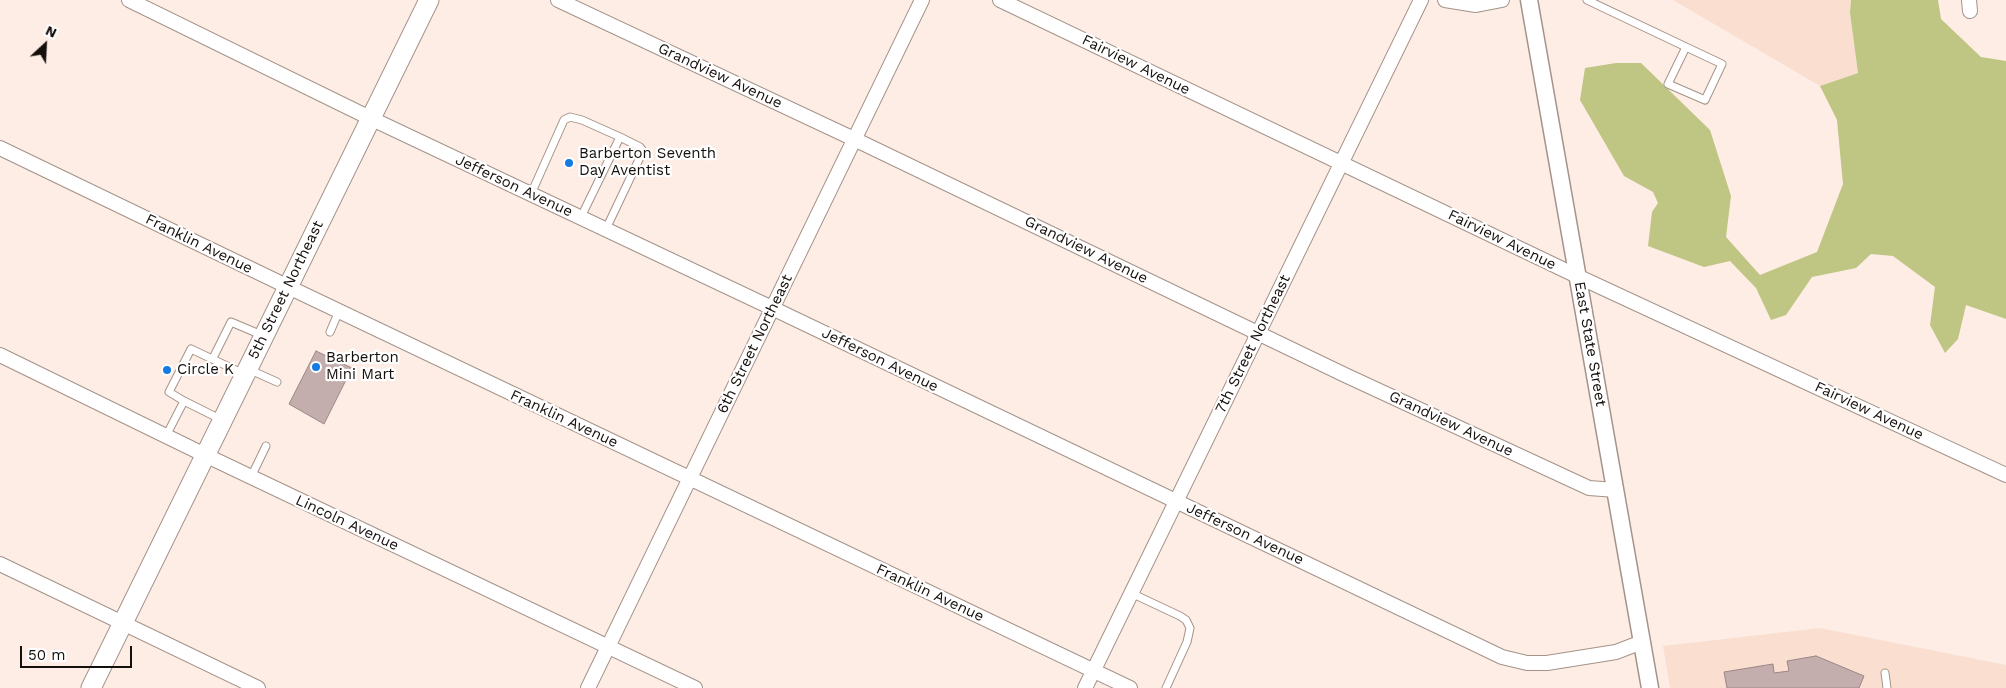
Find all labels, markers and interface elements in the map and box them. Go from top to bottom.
north arrow [20,20,70,70]
text: N [43,22,59,41]
street label: Fairview Avenue [1079,31,1193,99]
street label: Grandview Avenue [655,39,785,113]
place label: Barberton Seventh Day Aventist [579,145,716,180]
street label: Jefferson Avenue [452,151,576,221]
marker: Barberton Seventh Day Aventist [563,157,575,169]
street label: Fairview Avenue [1445,206,1559,274]
street label: Franklin Avenue [143,210,255,278]
street label: Grandview Avenue [1021,212,1151,288]
street label: 5th Street Northeast [245,218,327,362]
street label: 6th Street Northeast [713,272,797,416]
street label: 7th Street Northeast [1212,272,1294,416]
street label: East State Street [1570,280,1610,408]
street label: Jefferson Avenue [819,324,941,396]
place label: Barberton Mini Mart [326,349,399,384]
place label: Circle K [177,361,234,379]
marker: Barberton Mini Mart [310,361,322,373]
marker: Circle K [161,364,173,376]
street label: Fairview Avenue [1812,378,1926,444]
street label: Franklin Avenue [507,386,621,452]
street label: Grandview Avenue [1386,387,1516,461]
street label: Lincoln Avenue [293,491,401,555]
street label: Jefferson Avenue [1183,499,1307,569]
street label: Franklin Avenue [873,560,987,626]
scale bar [22,636,135,668]
text: 50 m [28,646,65,664]

